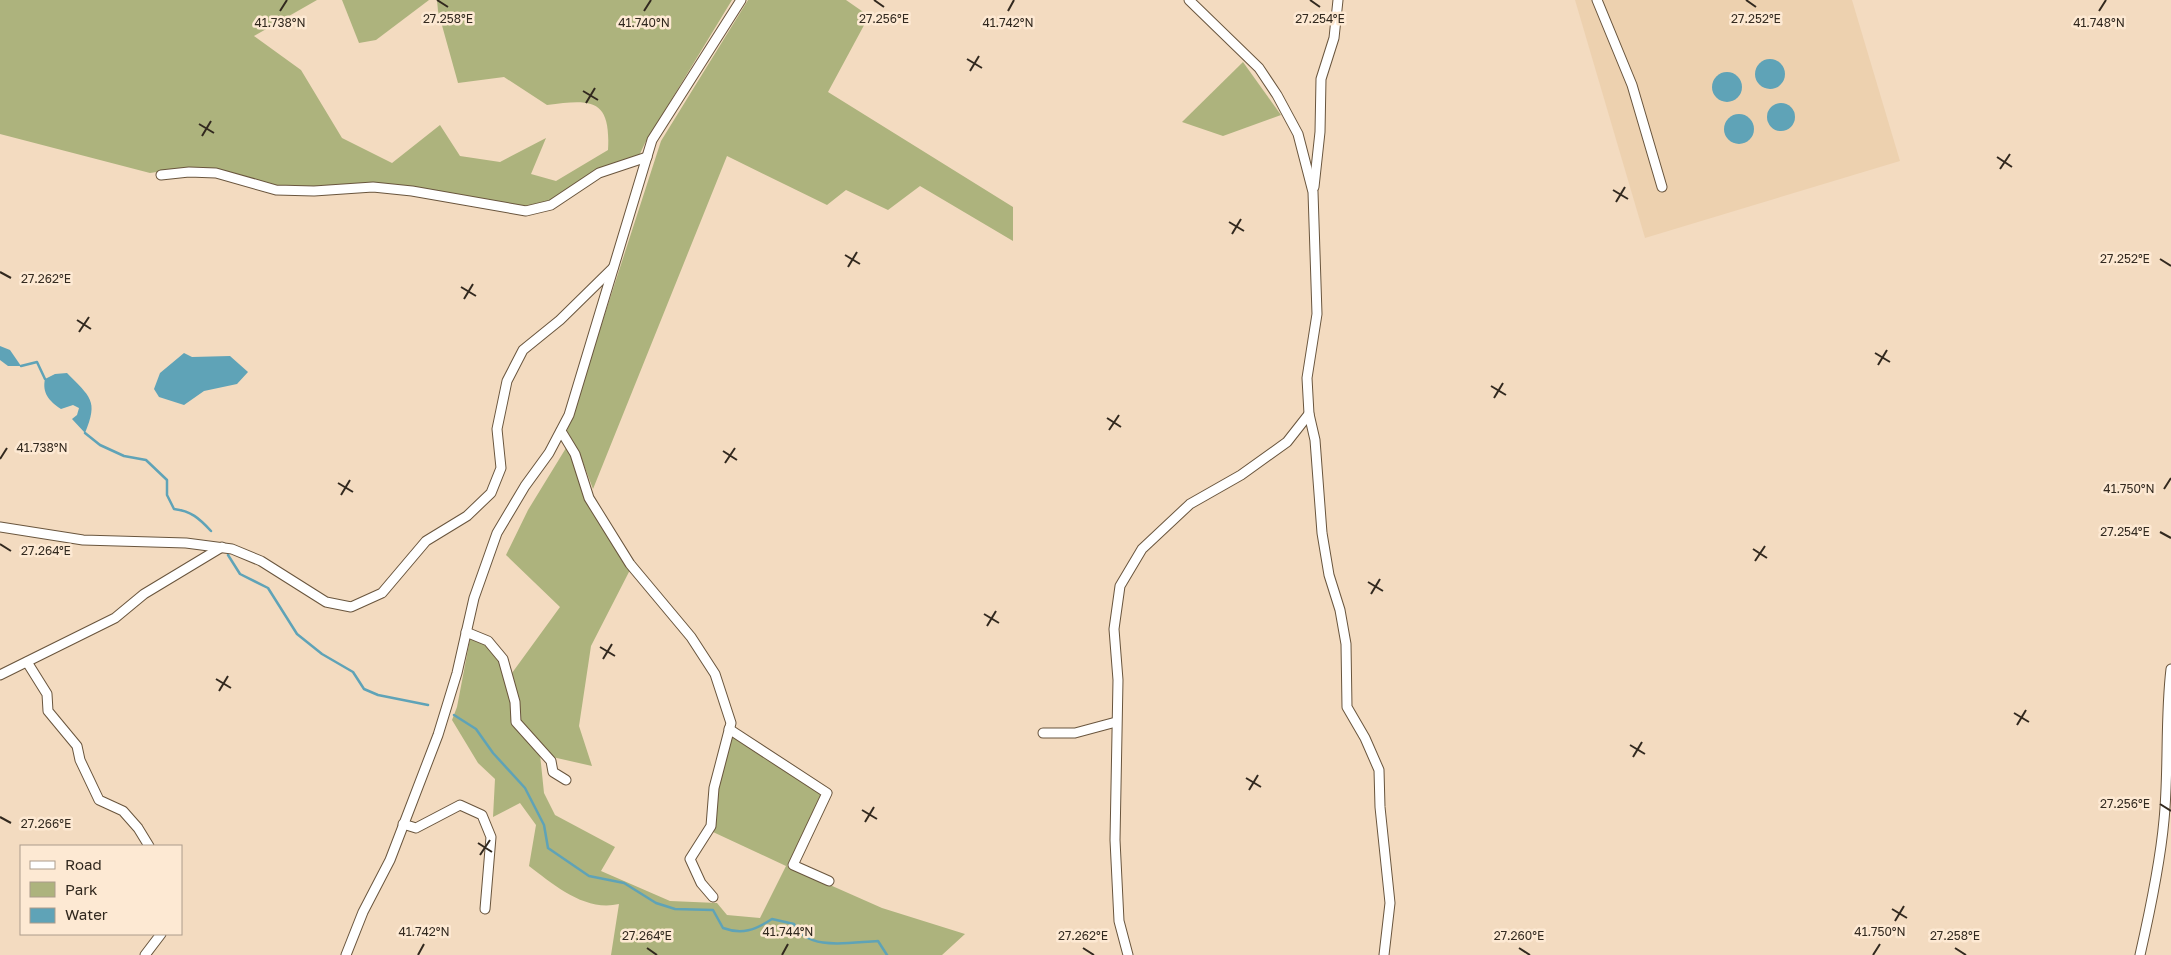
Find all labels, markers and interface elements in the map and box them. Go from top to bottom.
text: 27.258°E [423,11,473,26]
text: 27.256°E [859,11,909,26]
text: 27.254°E [1295,11,1345,26]
text: 27.252°E [1731,11,1781,26]
text: 41.738°N [254,15,306,30]
text: 41.740°N [618,15,670,30]
text: 41.742°N [982,15,1034,30]
text: 41.748°N [2073,15,2125,30]
text: 27.252°E [2100,251,2150,266]
text: 27.262°E [21,271,71,286]
text: 41.738°N [16,440,68,455]
text: 41.750°N [2103,481,2155,496]
text: 27.254°E [2100,524,2150,539]
text: 27.264°E [21,543,71,558]
text: 27.256°E [2100,796,2150,811]
text: 27.266°E [21,816,71,831]
legend [20,845,182,935]
text: Road [65,855,102,873]
text: Park [65,880,98,898]
text: Water [65,905,108,923]
text: 41.742°N [398,924,450,939]
text: 41.744°N [763,924,813,939]
text: 41.750°N [1854,924,1906,939]
text: 27.264°E [622,928,672,943]
text: 27.262°E [1058,928,1108,943]
text: 27.260°E [1494,928,1544,943]
text: 27.258°E [1930,928,1980,943]

